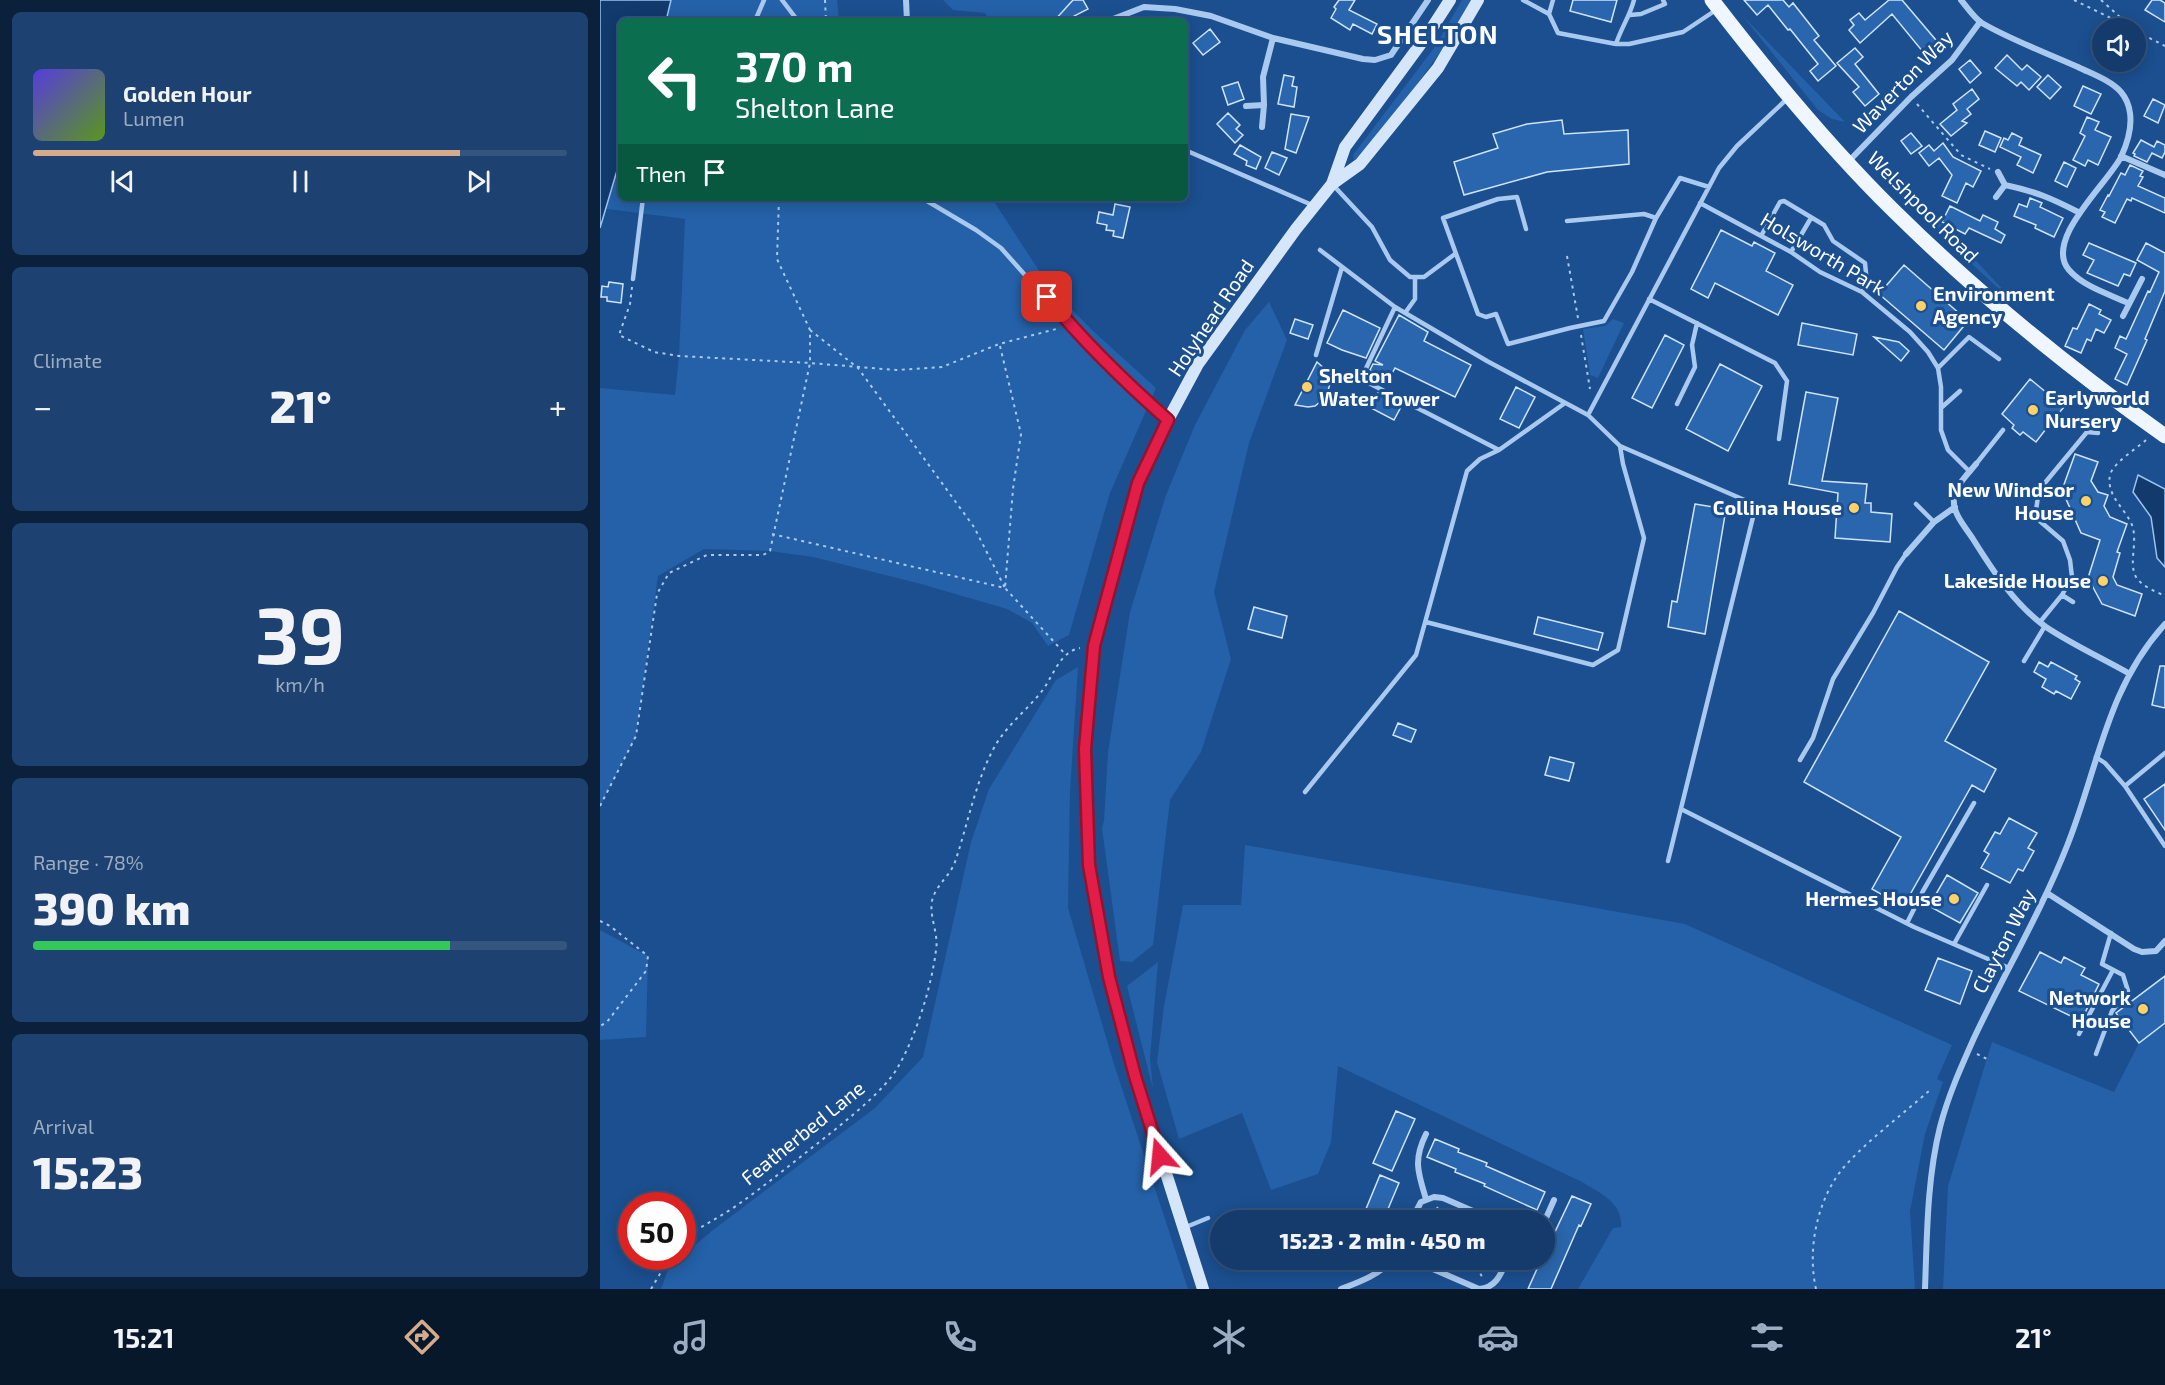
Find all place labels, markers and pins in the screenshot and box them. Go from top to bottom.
pin [1021,271,1072,322]
place label: Environment Agency [1933,281,2055,329]
marker: Environment Agency [1914,299,1928,313]
place label: Shelton Water Tower [1319,363,1440,410]
marker: Shelton Water Tower [1300,380,1314,394]
place label: Earlyworld Nursery [2045,385,2150,433]
marker: Earlyworld Nursery [2026,403,2040,417]
place label: New Windsor House [1948,477,2074,524]
marker: New Windsor House [2079,494,2093,508]
place label: Collina House [1713,495,1842,519]
marker: Collina House [1847,501,1861,515]
place label: Lakeside House [1944,568,2091,592]
marker: Lakeside House [2096,574,2110,588]
place label: Hermes House [1805,886,1942,910]
marker: Hermes House [1947,892,1961,906]
place label: Network House [2049,985,2132,1032]
marker: Network House [2136,1002,2150,1016]

